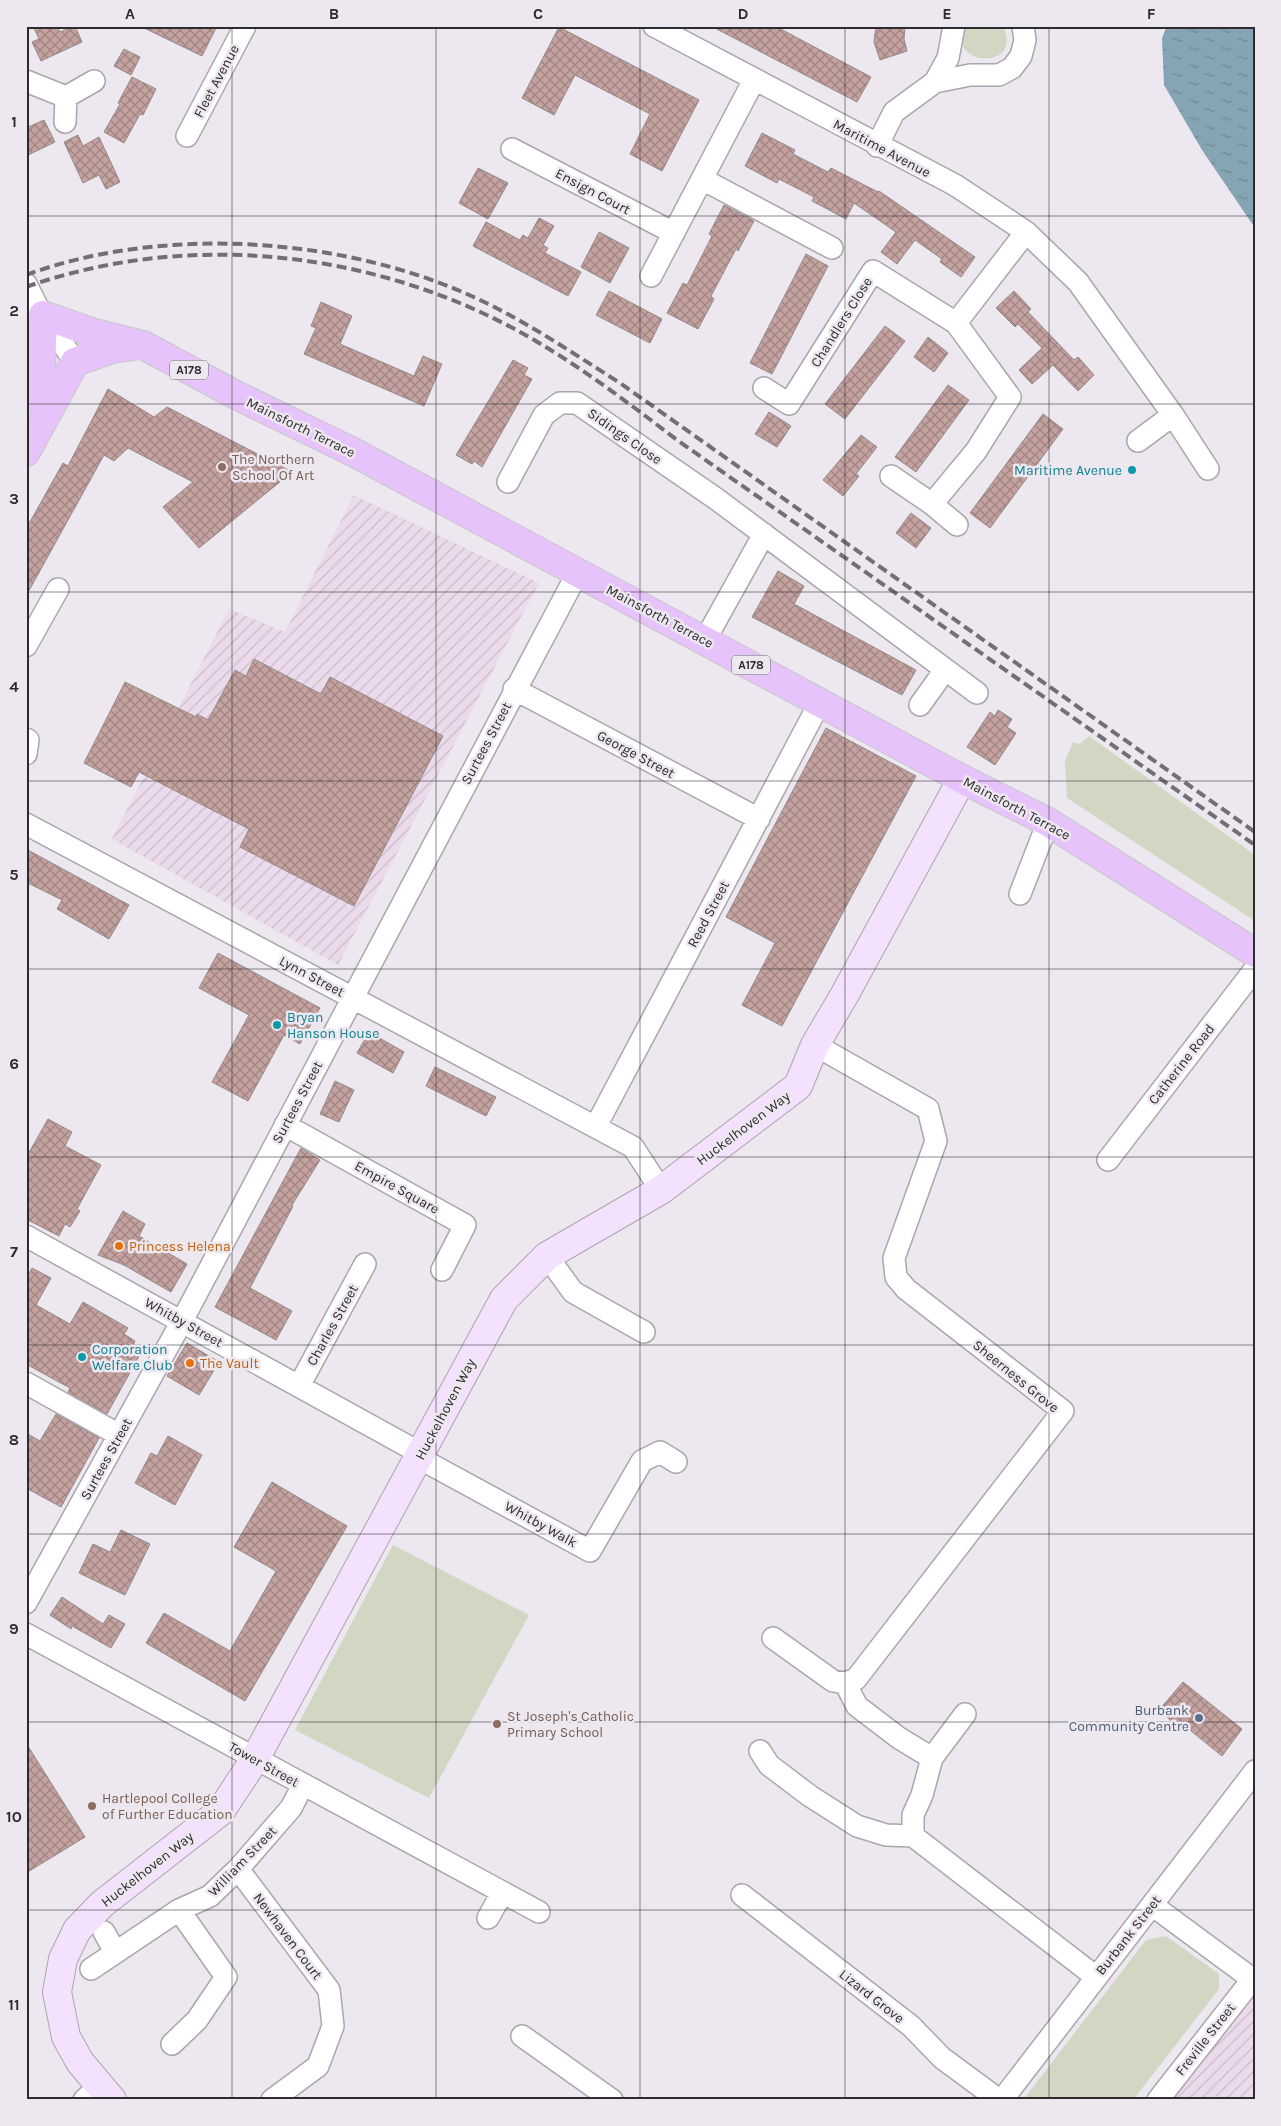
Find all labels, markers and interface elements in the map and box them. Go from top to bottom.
text: A [125,4,135,23]
text: B [329,4,339,23]
text: C [533,4,543,23]
text: D [738,4,749,23]
text: E [942,4,952,23]
text: F [1147,4,1156,23]
street label: Fleet Avenue [190,42,243,121]
text: 1 [11,112,17,131]
street label: Maritime Avenue [830,116,933,181]
street label: Ensign Court [552,165,633,218]
street label: Chandlers Close [807,274,876,370]
text: 2 [9,301,19,320]
road number: A178 [170,360,208,380]
street label: Mainsforth Terrace [244,394,358,461]
street label: Sidings Close [584,405,665,468]
place label: The Northern School Of Art [232,451,315,484]
marker: The Northern School Of Art [216,461,228,473]
place label: Maritime Avenue [1014,462,1122,479]
marker: Maritime Avenue [1126,464,1138,476]
text: 3 [9,489,19,508]
street label: Mainsforth Terrace [603,581,716,652]
road number: A178 [732,656,770,674]
text: 4 [9,677,19,696]
street label: Surtees Street [458,699,515,787]
street label: George Street [594,727,678,782]
street label: Mainsforth Terrace [960,773,1073,844]
text: 5 [9,865,19,884]
street label: Reed Street [684,878,733,950]
street label: Lynn Street [276,952,347,1001]
place label: Bryan Hanson House [287,1009,379,1042]
marker: Bryan Hanson House [271,1019,283,1031]
street label: Catherine Road [1145,1021,1218,1108]
text: 6 [9,1054,19,1073]
street label: Surtees Street [269,1058,326,1146]
street label: Huckelhoven Way [693,1087,794,1169]
street label: Empire Square [352,1157,442,1218]
place label: Princess Helena [129,1238,231,1255]
marker: Princess Helena [113,1240,125,1252]
text: 7 [10,1242,18,1261]
street label: Charles Street [303,1282,362,1369]
street label: Whitby Street [142,1294,226,1351]
street label: Sheerness Grove [969,1336,1062,1416]
place label: Corporation Welfare Club [92,1341,173,1374]
marker: Corporation Welfare Club [76,1351,88,1363]
place label: The Vault [200,1355,259,1372]
street label: Huckelhoven Way [412,1355,480,1463]
marker: The Vault [184,1357,196,1369]
street label: Surtees Street [77,1415,136,1503]
text: 8 [9,1430,19,1449]
street label: Whitby Walk [502,1498,580,1551]
text: 9 [9,1619,19,1638]
place label: Burbank Community Centre [1069,1702,1189,1735]
place label: St Joseph's Catholic Primary School [507,1708,634,1741]
marker: Burbank Community Centre [1193,1712,1205,1724]
marker: St Joseph's Catholic Primary School [491,1718,503,1730]
street label: Tower Street [226,1738,302,1791]
place label: Hartlepool College of Further Education [102,1790,233,1823]
marker: Hartlepool College of Further Education [86,1800,98,1812]
text: 10 [6,1807,22,1826]
street label: William Street [205,1823,280,1900]
street label: Huckelhoven Way [98,1828,197,1911]
street label: Newhaven Court [249,1890,326,1983]
street label: Burbank Street [1092,1892,1165,1979]
street label: Lizard Grove [836,1966,908,2027]
text: 11 [8,1995,20,2014]
street label: Freville Street [1172,2000,1239,2079]

